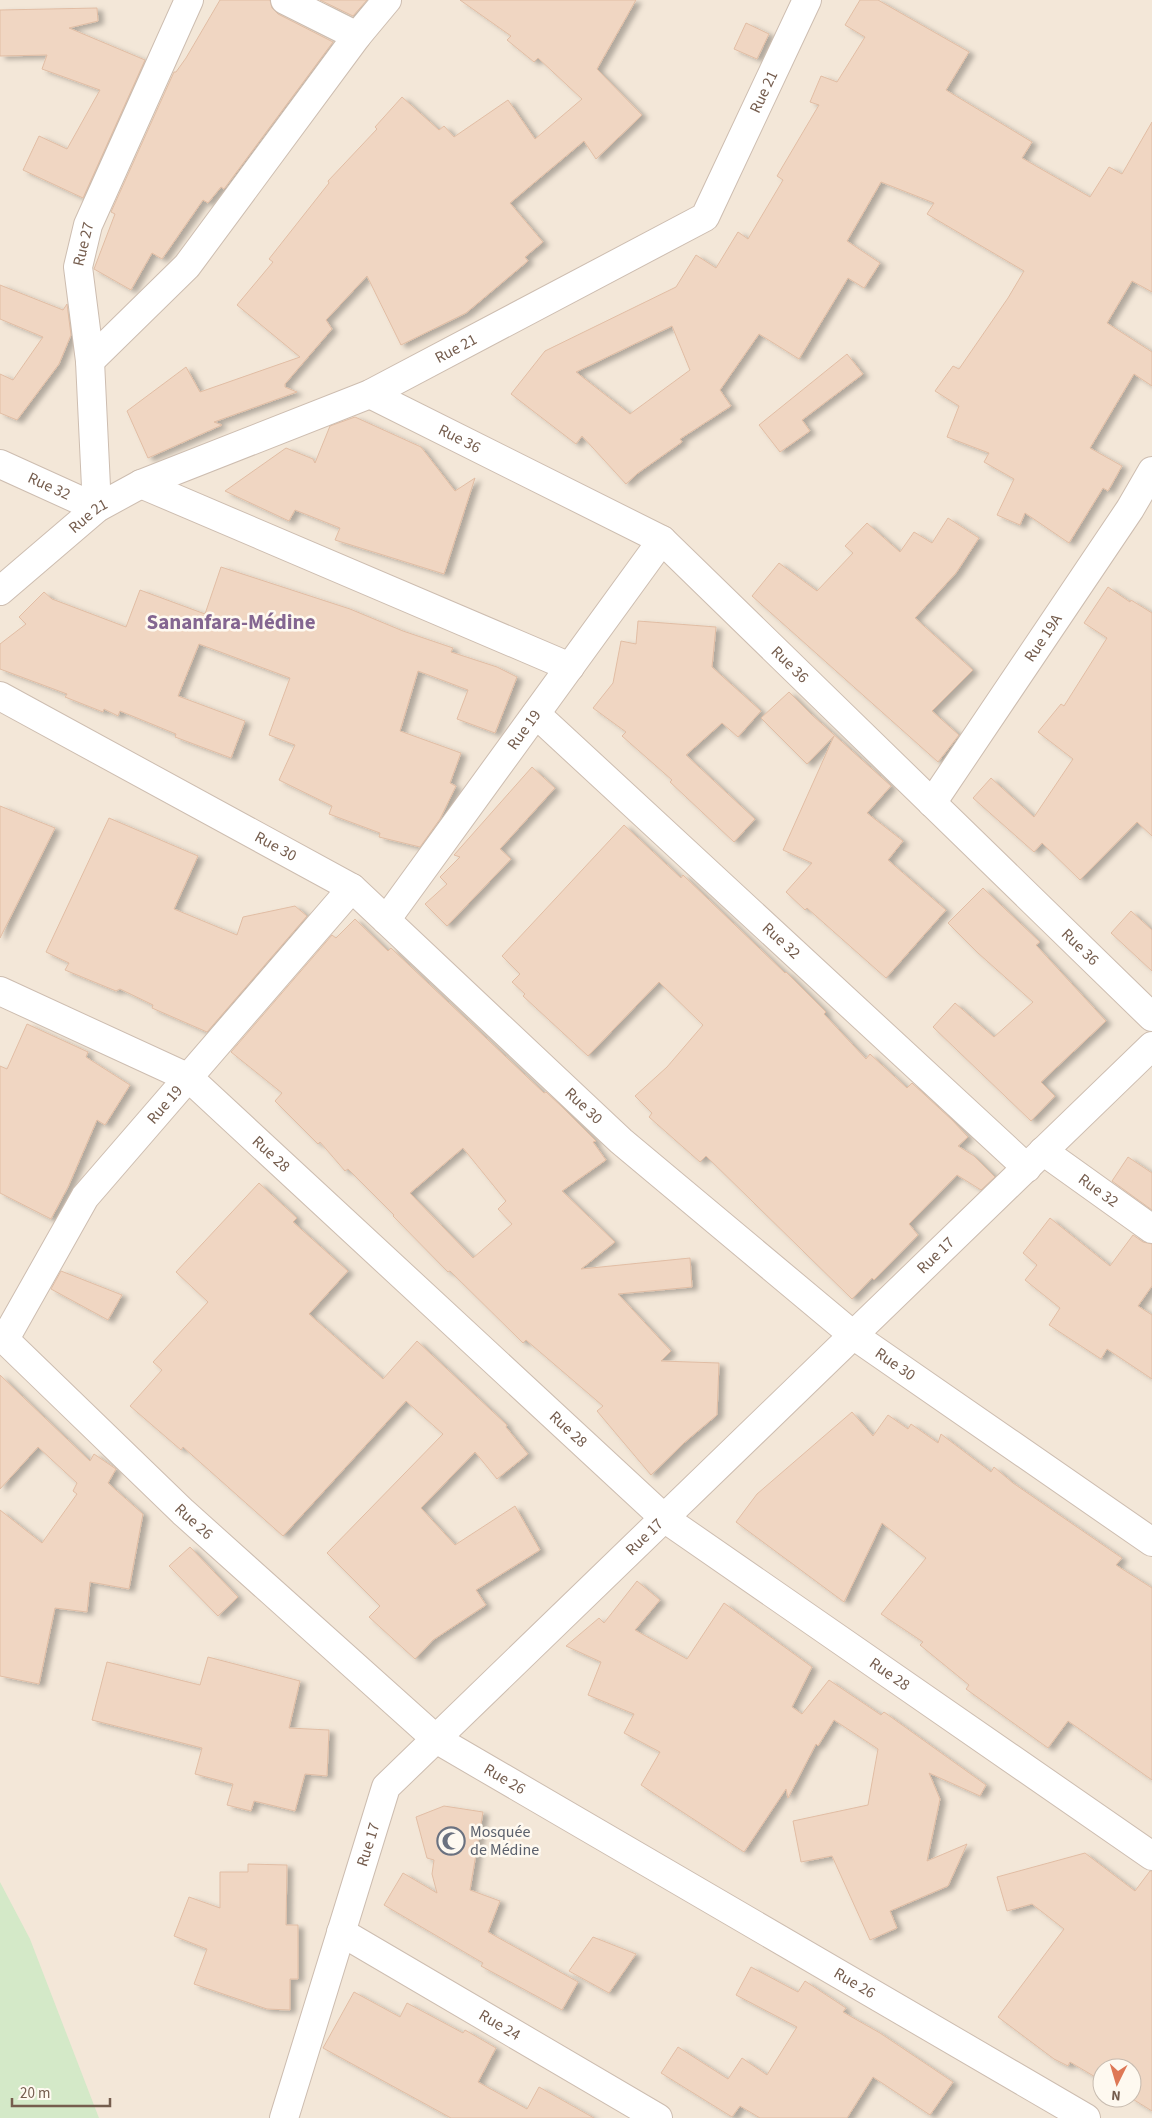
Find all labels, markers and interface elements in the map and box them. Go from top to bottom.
street label: Rue 21 [744,67,783,117]
street label: Rue 27 [68,220,99,268]
street label: Rue 21 [431,328,481,369]
street label: Rue 36 [434,419,484,459]
street label: Rue 32 [24,467,74,506]
street label: Rue 21 [64,493,112,539]
district label: Sananfara-Médine [146,607,316,637]
street label: Rue 19A [1019,609,1067,666]
street label: Rue 36 [766,641,814,688]
street label: Rue 19 [502,705,546,754]
street label: Rue 30 [251,826,301,867]
street label: Rue 32 [757,917,805,964]
street label: Rue 36 [1056,924,1104,971]
street label: Rue 19 [142,1080,188,1129]
street label: Rue 30 [560,1083,608,1129]
street label: Rue 28 [247,1131,295,1177]
street label: Rue 32 [1074,1169,1123,1213]
street label: Rue 17 [912,1232,959,1279]
street label: Rue 30 [870,1342,920,1386]
street label: Rue 28 [544,1406,592,1453]
street label: Rue 26 [170,1499,218,1545]
street label: Rue 17 [621,1513,668,1560]
street label: Rue 28 [865,1652,914,1696]
street label: Rue 26 [480,1758,530,1800]
street label: Rue 17 [351,1820,385,1869]
place label: Mosquée de Médine [470,1821,539,1861]
mosque icon: Mosquée de Médine [436,1826,466,1856]
street label: Rue 26 [830,1962,880,2004]
street label: Rue 24 [475,2004,525,2046]
north arrow [1092,2058,1142,2108]
scale bar [12,2076,110,2108]
text: 20 m [20,2083,50,2104]
text: N [1110,2085,1121,2105]

